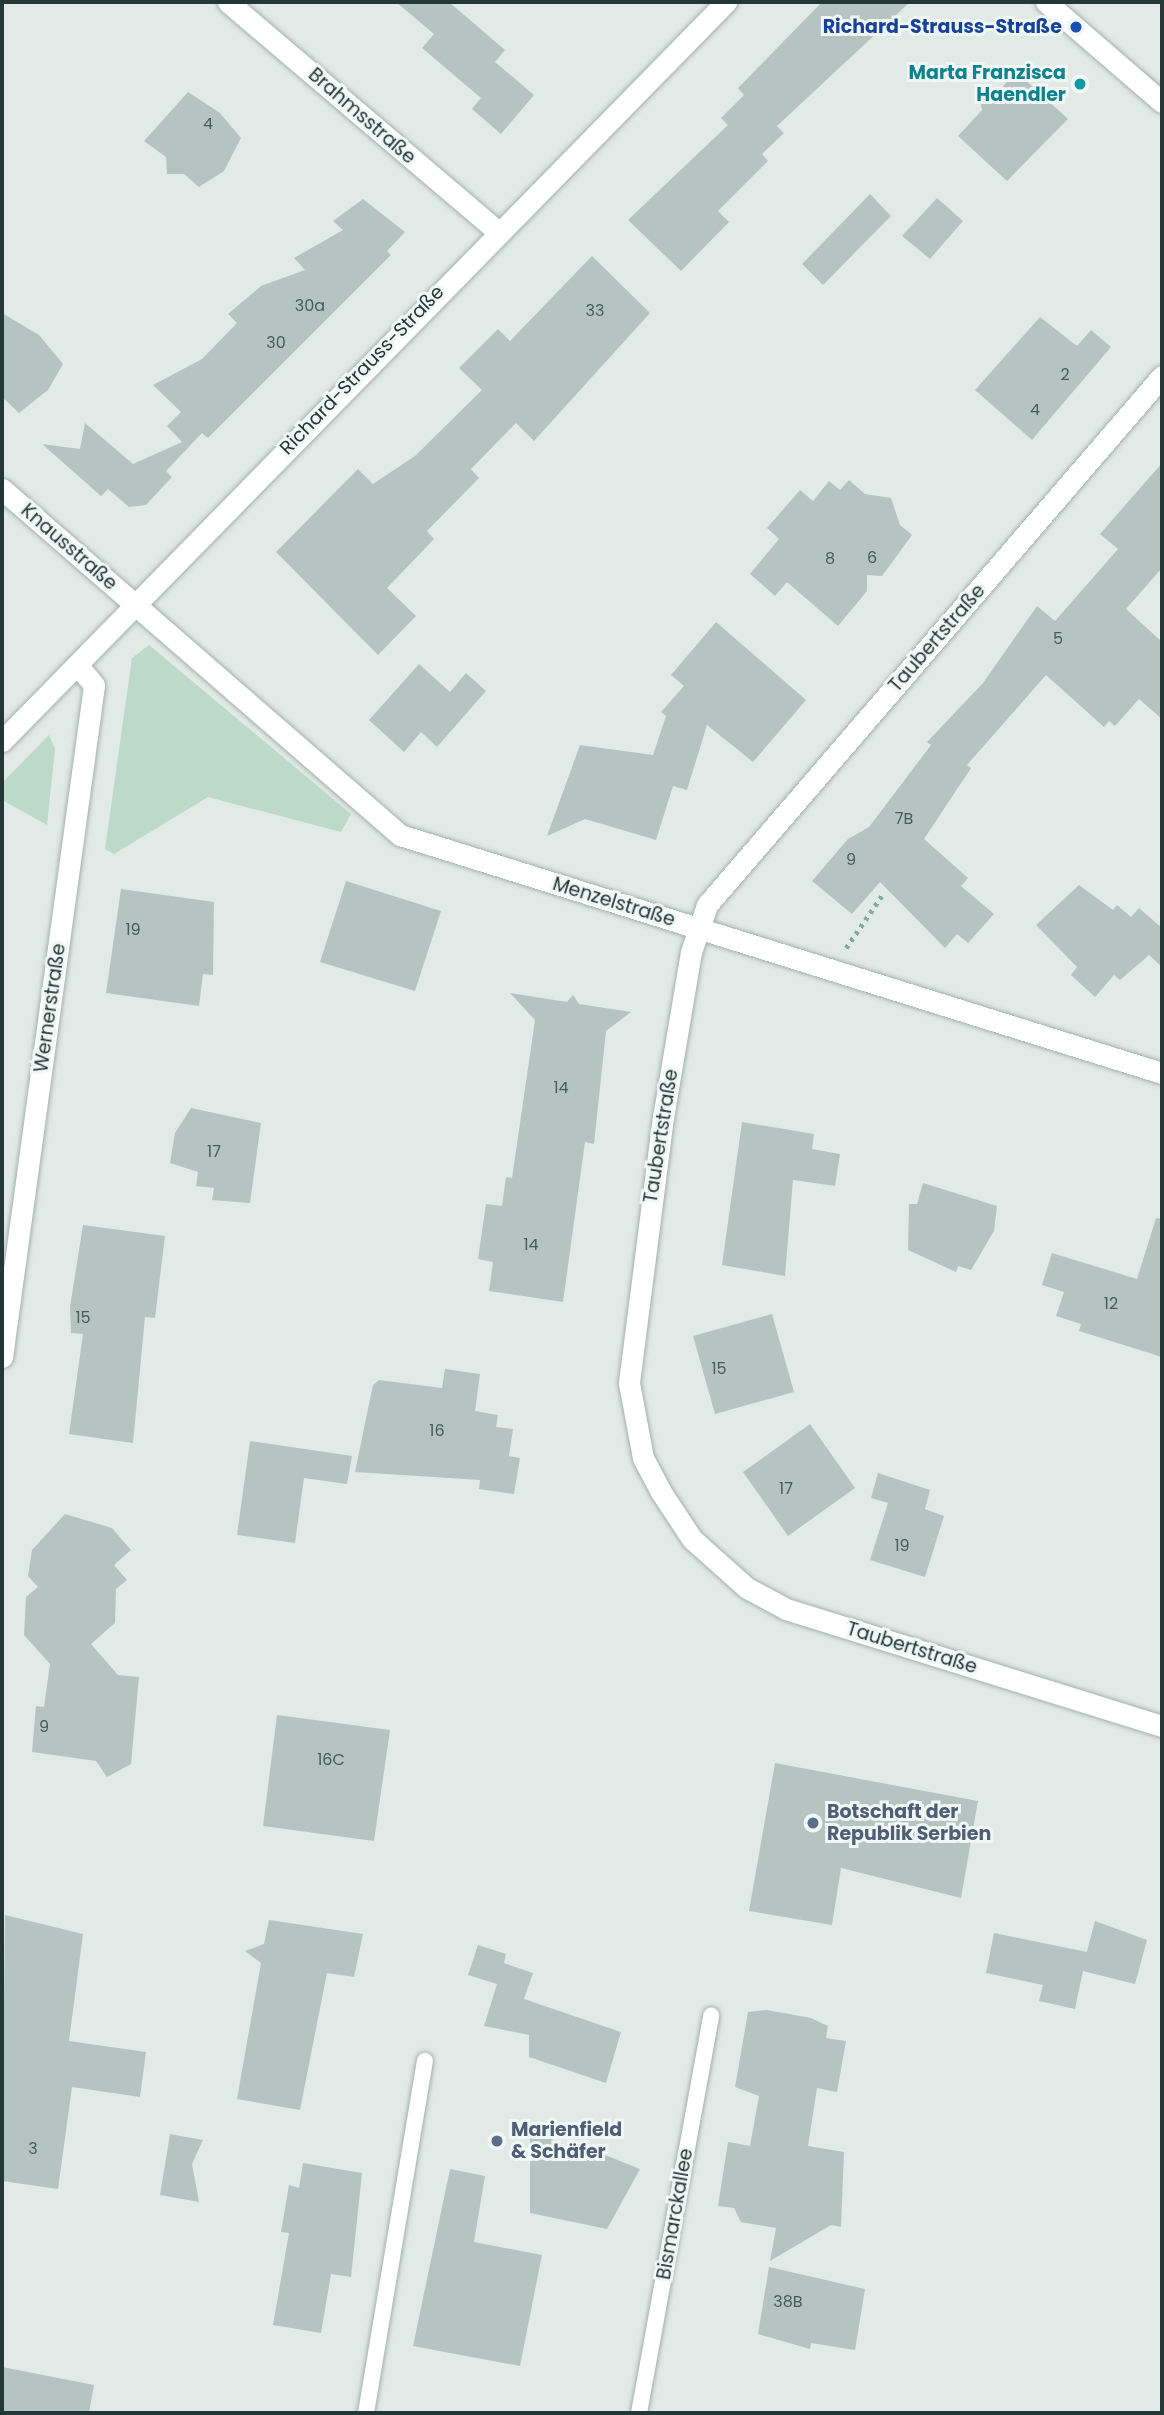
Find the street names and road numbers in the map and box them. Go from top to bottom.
street label: Brahmsstraße [304,63,420,169]
street label: Richard-Strauss-Straße [275,281,449,459]
street label: Knausstraße [16,499,122,595]
street label: Taubertstraße [884,579,990,697]
street label: Menzelstraße [550,873,678,931]
street label: Wernerstraße [30,942,70,1074]
street label: Taubertstraße [639,1067,683,1205]
street label: Taubertstraße [844,1617,980,1679]
street label: Bismarckallee [652,2147,698,2281]

